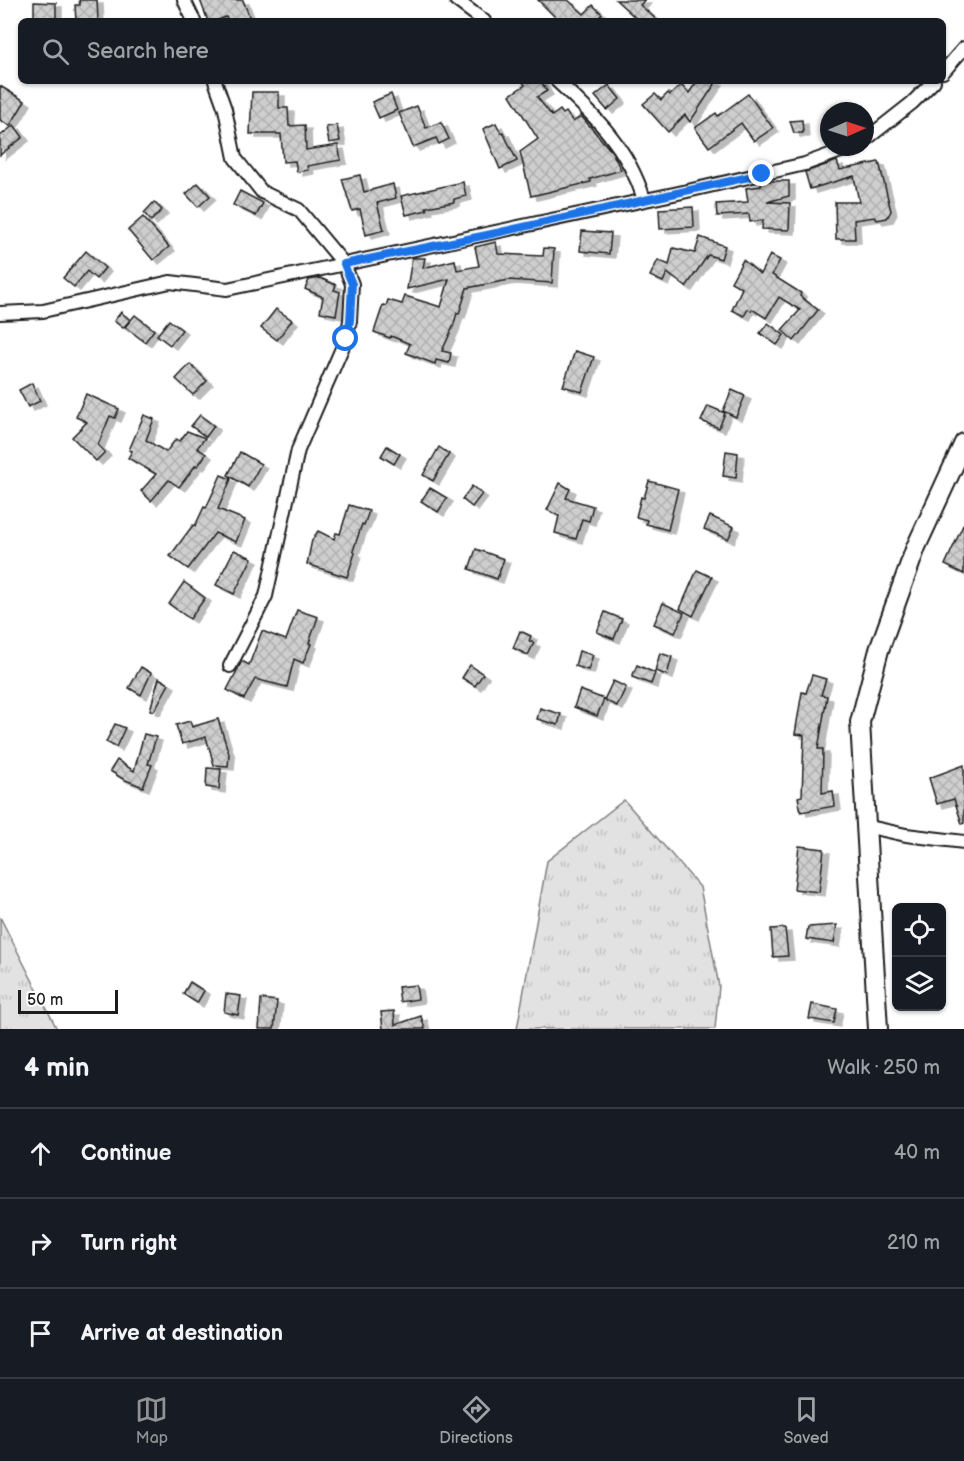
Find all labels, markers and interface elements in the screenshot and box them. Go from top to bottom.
search box [18,18,946,84]
icon: search [39,35,72,68]
text: Search here [87,38,209,65]
north arrow [820,102,874,156]
route end [748,160,774,186]
route start [332,325,358,351]
map controls [892,903,946,1011]
button: locate [892,903,946,957]
button: layers [892,957,946,1011]
scale bar [18,987,118,1014]
text: 50 m [27,991,63,1010]
text: 4 min [24,1053,89,1084]
text: Walk · 250 m [827,1056,940,1080]
icon: ahead [24,1137,57,1170]
text: Continue [81,1140,171,1167]
text: 40 m [894,1141,940,1165]
icon: right [24,1227,57,1260]
text: Turn right [81,1230,177,1257]
text: 210 m [887,1231,940,1255]
icon: arrive [24,1317,57,1350]
text: Arrive at destination [81,1320,283,1347]
tab: Map [135,1393,168,1448]
tab: Directions [439,1393,513,1448]
tab: Saved [784,1393,829,1448]

